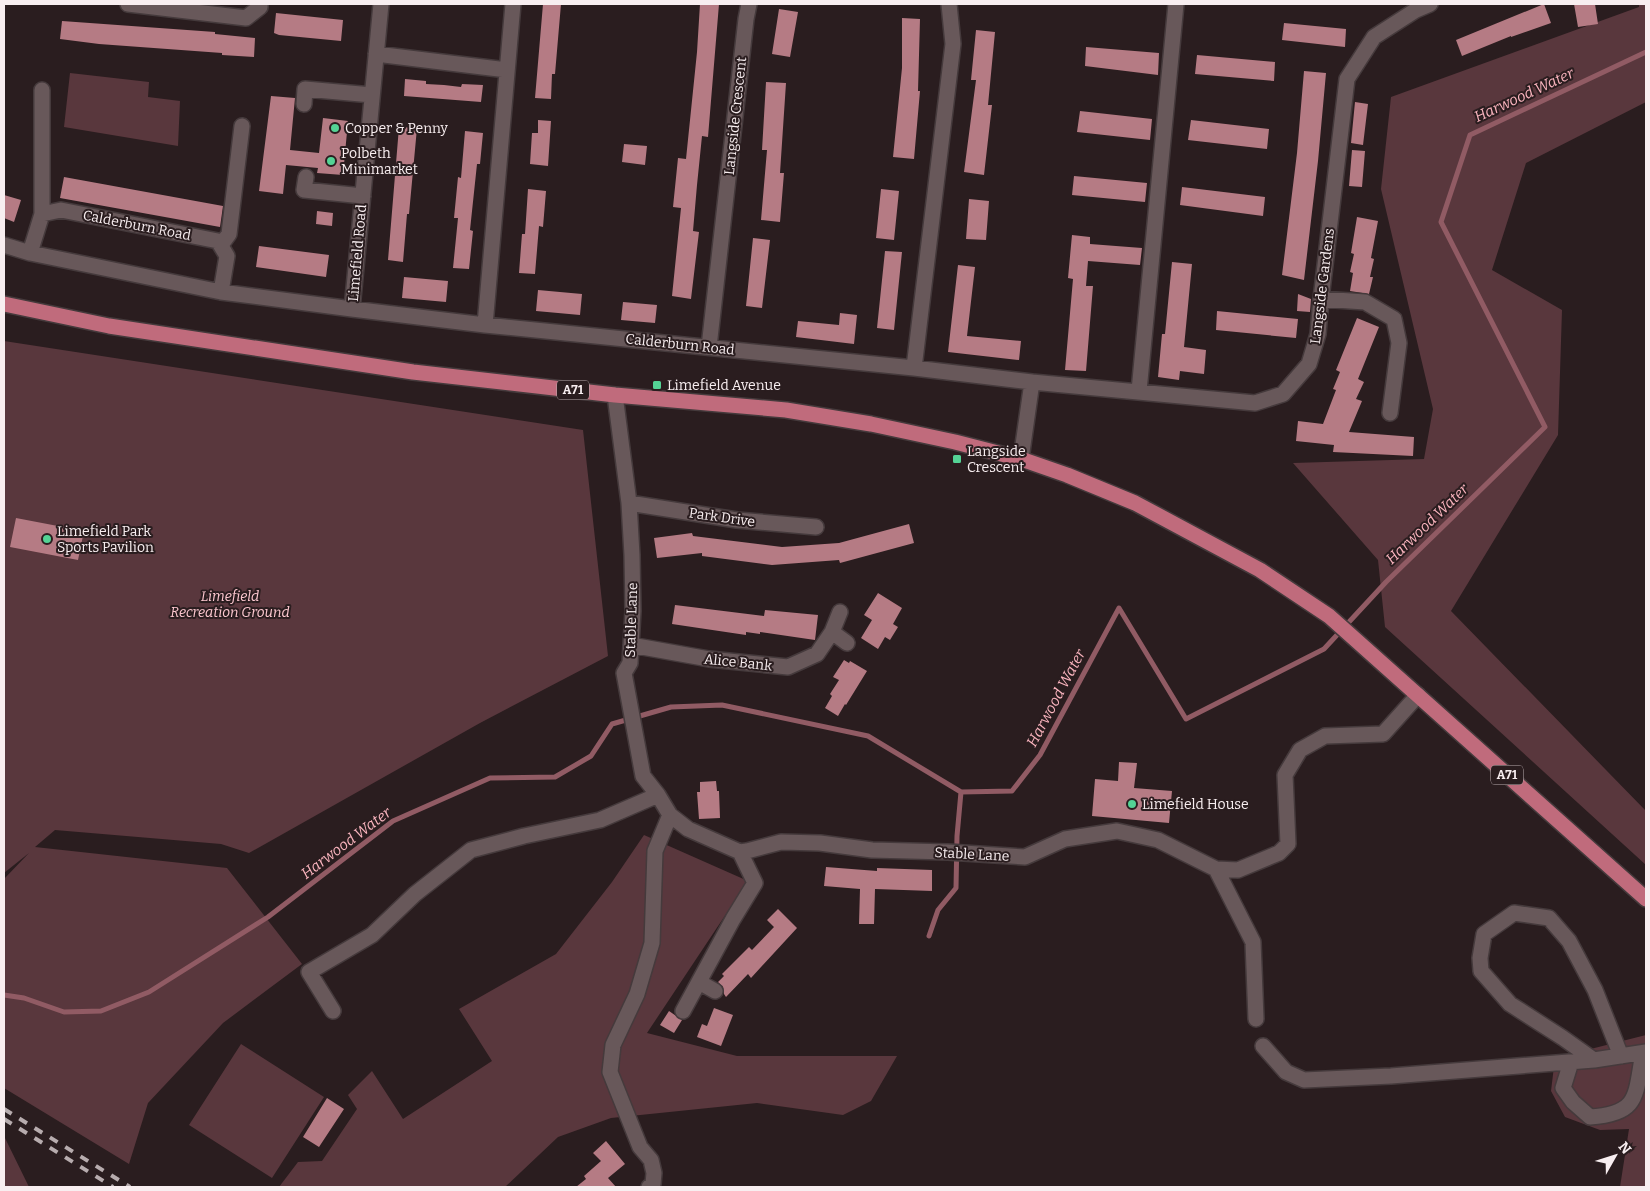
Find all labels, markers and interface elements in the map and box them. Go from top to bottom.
street label: Langside Crescent [721,56,750,176]
water label: Harwood Water [1471,64,1577,126]
place label: Copper & Penny [345,120,449,137]
marker: Copper & Penny [329,122,341,134]
place label: Polbeth Minimarket [341,145,418,178]
marker: Polbeth Minimarket [325,155,337,167]
street label: Limefield Road [345,204,370,302]
street label: Calderburn Road [81,207,192,244]
street label: Langside Gardens [1307,227,1338,345]
street label: Calderburn Road [625,330,735,359]
place label: Limefield Avenue [667,377,781,394]
marker: Limefield Avenue [651,379,663,391]
road number: A71 [557,380,589,400]
place label: Langside Crescent [967,443,1026,476]
marker: Langside Crescent [951,453,963,465]
water label: Harwood Water [1382,479,1473,568]
street label: Park Drive [688,504,756,531]
place label: Limefield Park Sports Pavilion [57,523,154,556]
marker: Limefield Park Sports Pavilion [41,533,53,545]
street label: Stable Lane [622,582,641,658]
park label: Limefield Recreation Ground [170,588,290,621]
water label: Harwood Water [1023,645,1090,750]
street label: Alice Bank [703,650,773,675]
road number: A71 [1491,766,1523,784]
place label: Limefield House [1142,796,1249,813]
marker: Limefield House [1126,798,1138,810]
water label: Harwood Water [298,803,395,883]
street label: Stable Lane [934,844,1010,865]
north arrow [1590,1131,1640,1181]
text: N [1615,1139,1635,1158]

